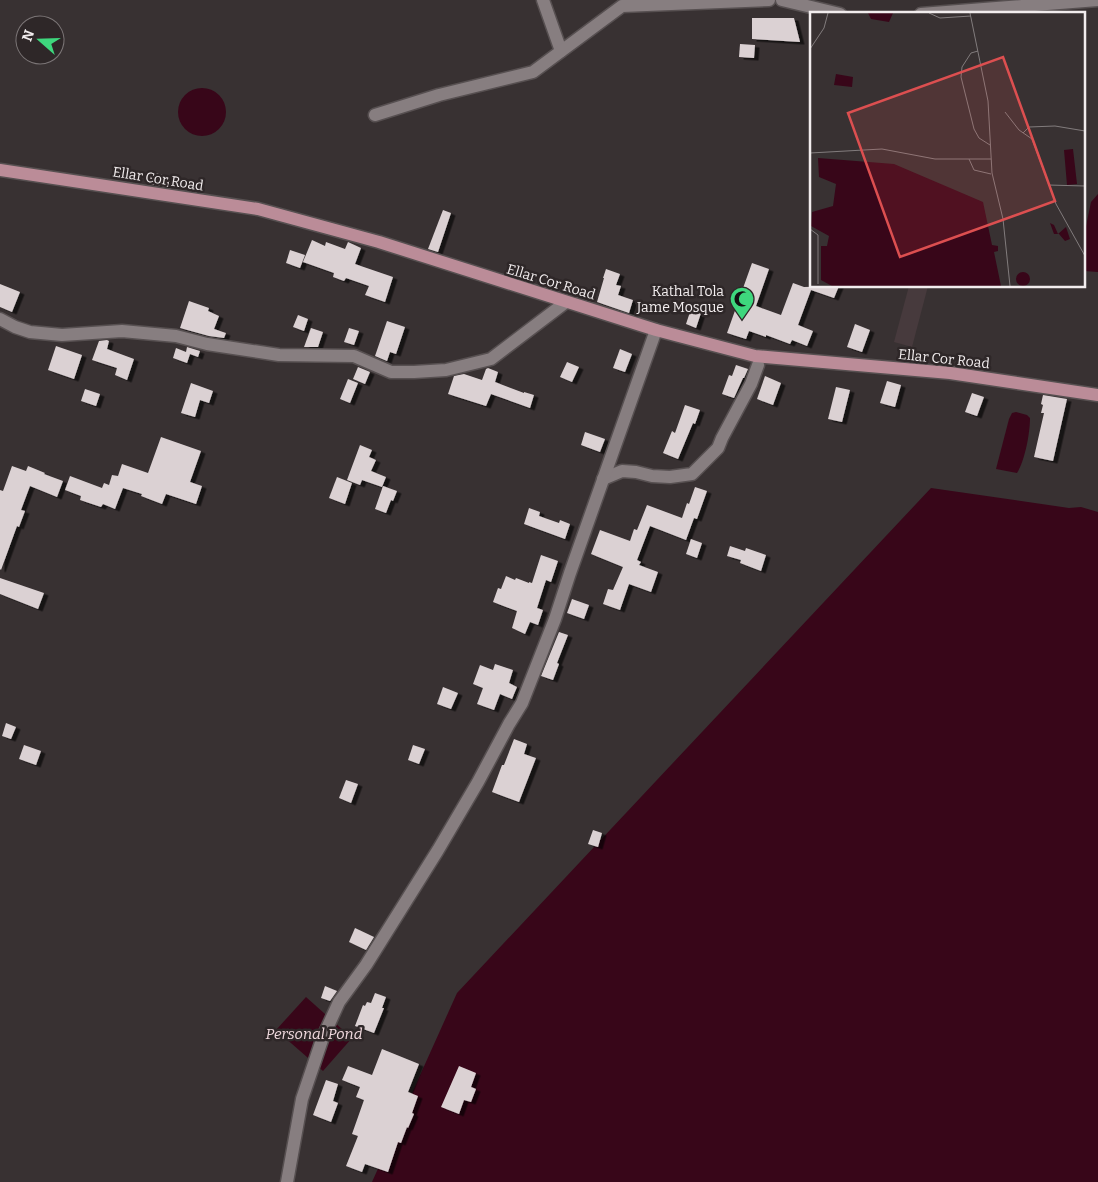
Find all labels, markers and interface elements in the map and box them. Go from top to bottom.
inset map [810,12,1086,288]
north arrow [15,15,65,65]
text: N [18,28,38,44]
street label: Ellar Cor Road [111,163,205,195]
street label: Ellar Cor Road [505,260,597,304]
place label: Kathal Tola Jame Mosque [636,283,724,316]
mosque icon: Kathal Tola Jame Mosque [729,286,755,320]
street label: Ellar Cor Road [897,346,991,372]
water label: Personal Pond [266,1025,363,1043]

